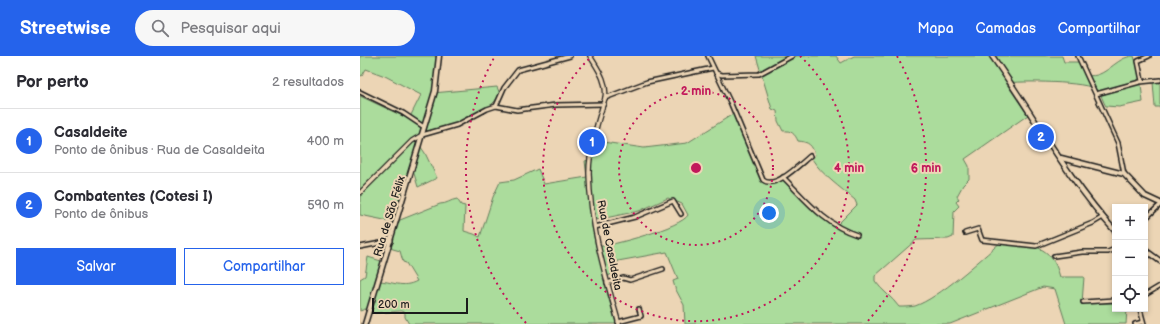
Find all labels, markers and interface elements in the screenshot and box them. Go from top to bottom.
search box [135,10,415,46]
text: Streetwise [20,17,111,40]
icon: search [149,17,171,39]
text: Pesquisar aqui [181,19,281,38]
text: Mapa [918,20,954,37]
text: Camadas [976,20,1036,37]
text: Compartilhar [1058,20,1140,37]
text: Por perto [16,72,89,92]
text: 2 resultados [272,74,344,90]
text: 2 min [681,84,711,99]
pin: 2 [1028,122,1054,152]
text: Casaldeite [54,123,128,142]
pin: 1 [579,127,605,157]
text: 1 [26,133,32,149]
text: 400 m [307,133,344,149]
text: Ponto de ônibus · Rua de Casaldeita [54,142,265,158]
centre of rings [689,161,703,175]
text: 4 min [834,161,864,176]
text: 6 min [911,161,941,176]
street label: Rua de São Félix [371,174,408,258]
text: Combatentes (Cotesi I) [54,187,213,206]
text: 2 [25,197,33,213]
text: 590 m [307,197,344,213]
street label: Rua de Casaldeita [594,199,625,291]
your location [759,203,779,223]
map controls [1112,204,1148,312]
button: + [1112,204,1148,240]
text: Ponto de ônibus [54,206,148,222]
button: − [1112,240,1148,276]
button: Salvar [16,248,176,285]
button: Compartilhar [184,248,344,285]
button: locate [1112,276,1148,312]
scale bar [372,296,468,315]
text: 200 m [378,298,410,311]

